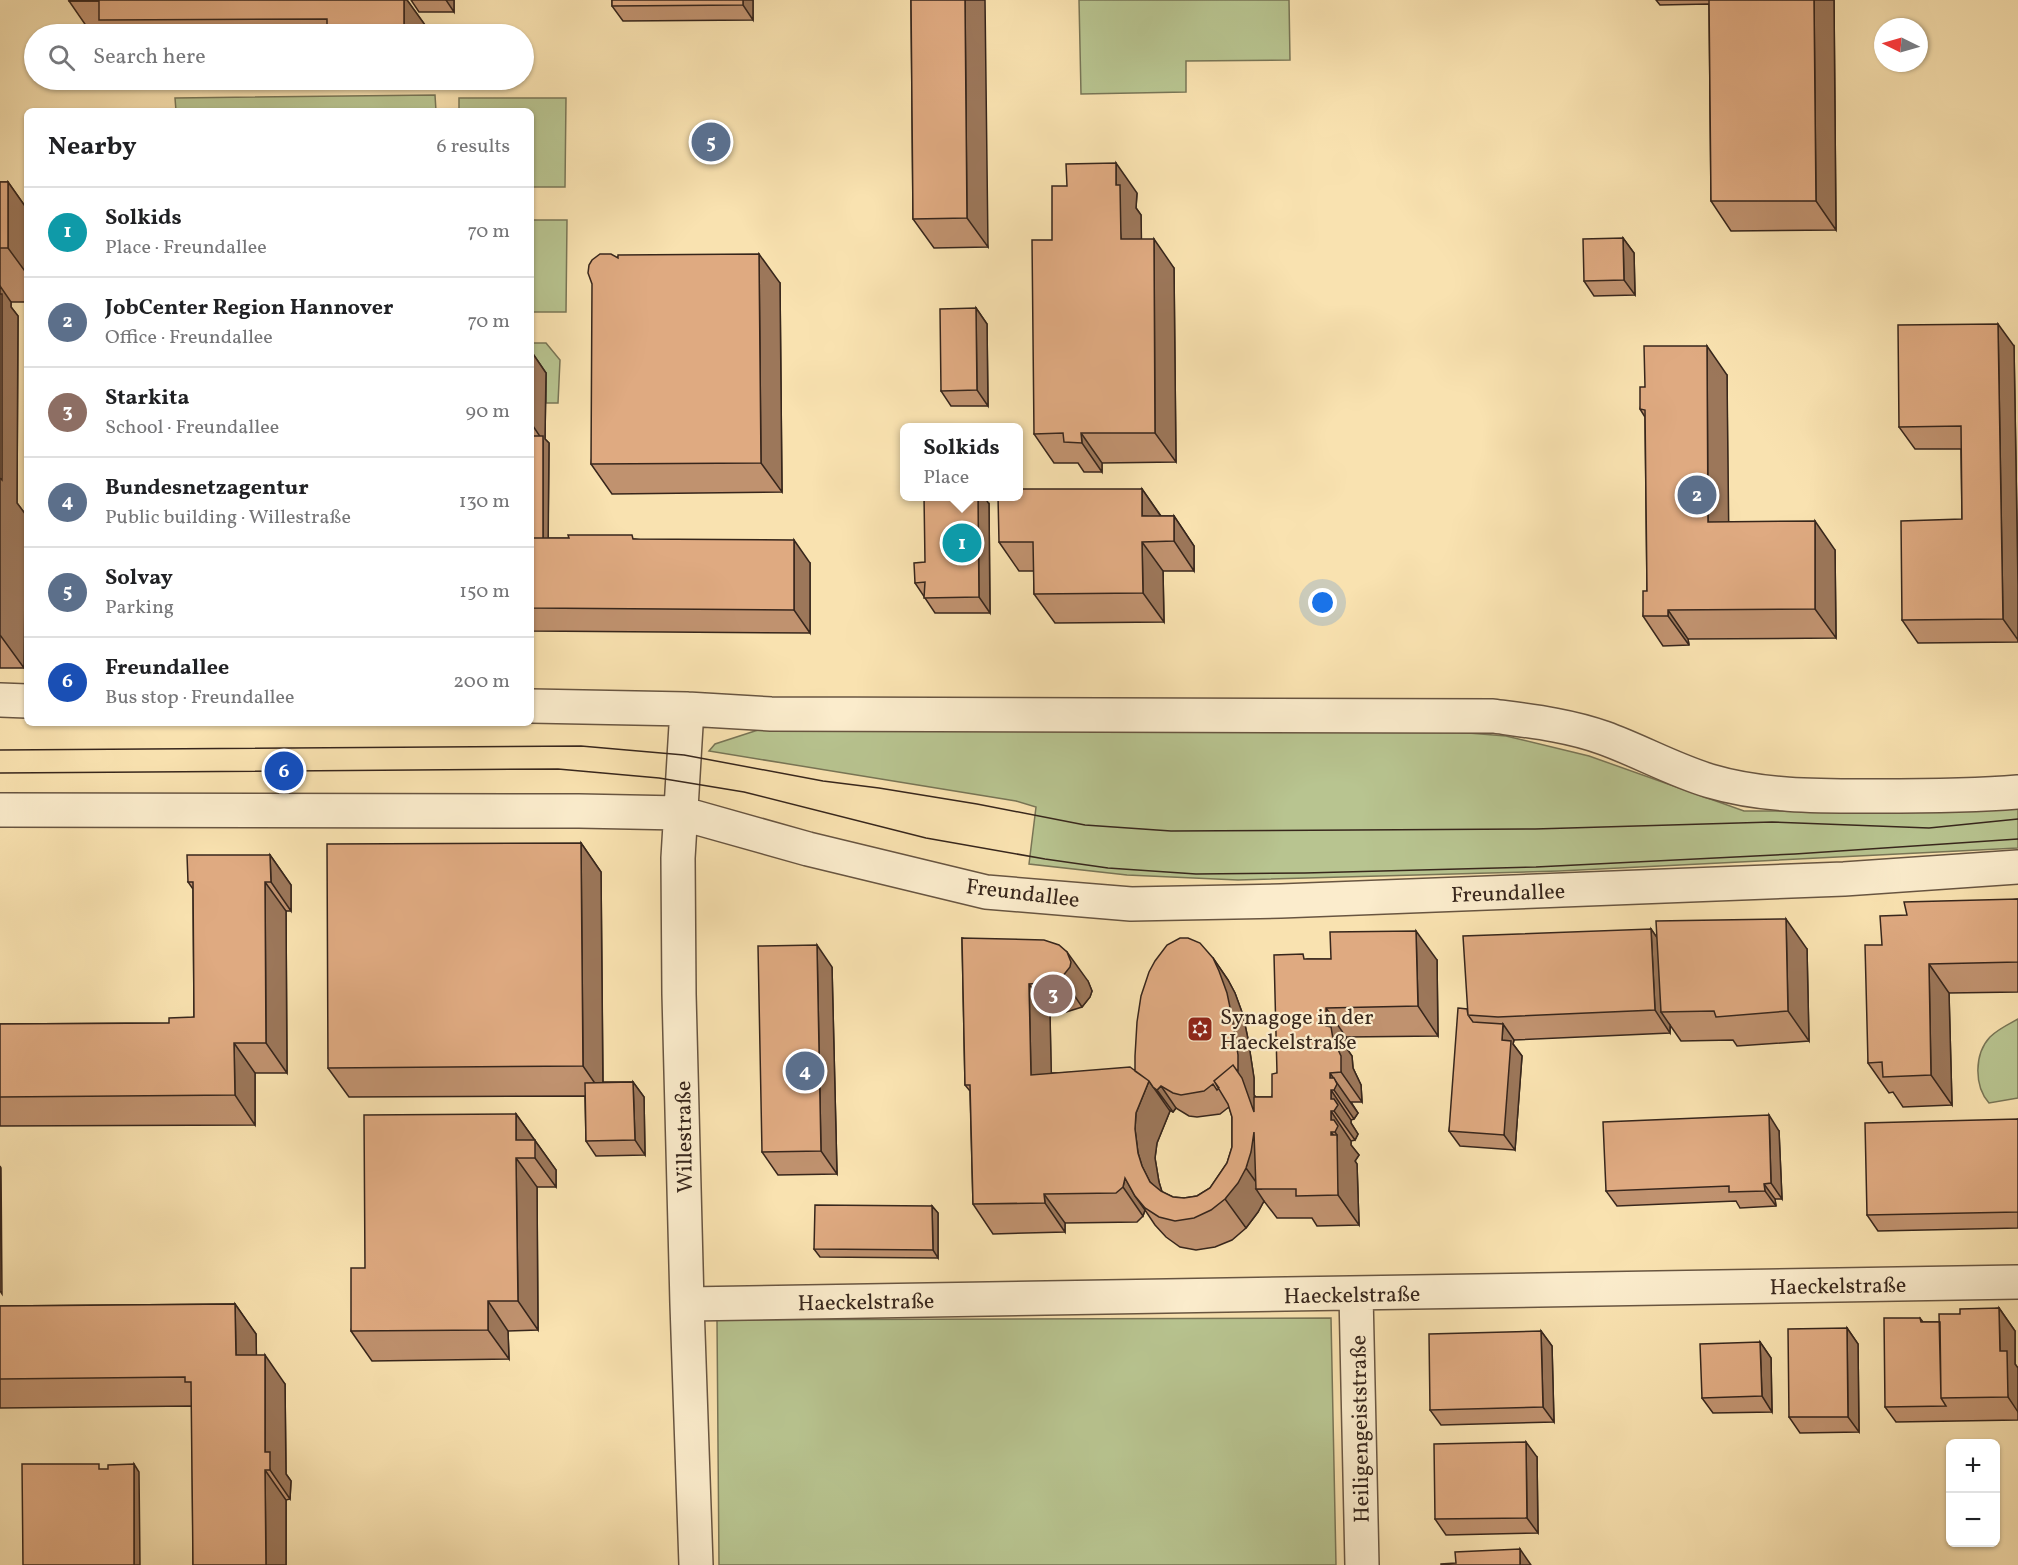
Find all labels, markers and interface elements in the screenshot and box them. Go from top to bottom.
north arrow [1874,18,1928,72]
search box [24,24,534,90]
icon: search [45,41,78,74]
text: Search here [93,42,206,73]
pin: 5 [692,120,730,164]
text: Nearby [48,129,137,165]
text: 6 results [437,133,510,161]
text: Solkids [105,203,182,234]
text: 1 [63,218,72,246]
text: 70 m [467,218,510,246]
text: Place · Freundallee [105,234,267,262]
text: JobCenter Region Hannover [105,293,393,324]
text: 2 [62,308,73,336]
text: 70 m [467,308,510,336]
text: Office · Freundallee [105,324,273,352]
text: Starkita [105,383,189,414]
text: 3 [62,398,73,426]
text: 90 m [466,398,510,426]
text: School · Freundallee [105,414,279,442]
popup [900,423,1023,501]
text: Solkids [923,433,1000,464]
text: Place [923,464,969,492]
pin: 2 [1678,472,1716,518]
text: Bundesnetzagentur [105,473,309,504]
text: 4 [61,488,74,516]
text: 130 m [459,488,510,516]
text: Public building · Willestraße [105,504,351,532]
pin: 1 [942,520,982,566]
text: Solvay [105,563,173,594]
text: 5 [63,578,72,606]
text: 150 m [459,578,510,606]
your location [1308,588,1337,617]
text: Parking [105,594,174,622]
text: Freundallee [105,653,229,684]
text: 6 [62,668,73,696]
text: 200 m [453,668,510,696]
text: Bus stop · Freundallee [105,684,295,712]
pin: 6 [264,748,304,794]
street label: Freundallee [964,872,1081,917]
street label: Freundallee [1450,877,1566,912]
pin: 3 [1034,972,1072,1016]
place label: Synagoge in der Haeckelstraße [1220,1003,1373,1059]
synagogue icon: Synagoge in der Haeckelstraße [1185,1014,1215,1044]
pin: 4 [786,1048,824,1094]
street label: Willestraße [669,1080,702,1193]
street label: Haeckelstraße [1769,1271,1907,1304]
street label: Haeckelstraße [1283,1280,1421,1313]
street label: Haeckelstraße [797,1287,935,1320]
street label: Heiligengeiststraße [1344,1335,1379,1523]
map controls [1946,1439,2000,1547]
button: + [1946,1439,2000,1493]
button: − [1946,1493,2000,1547]

